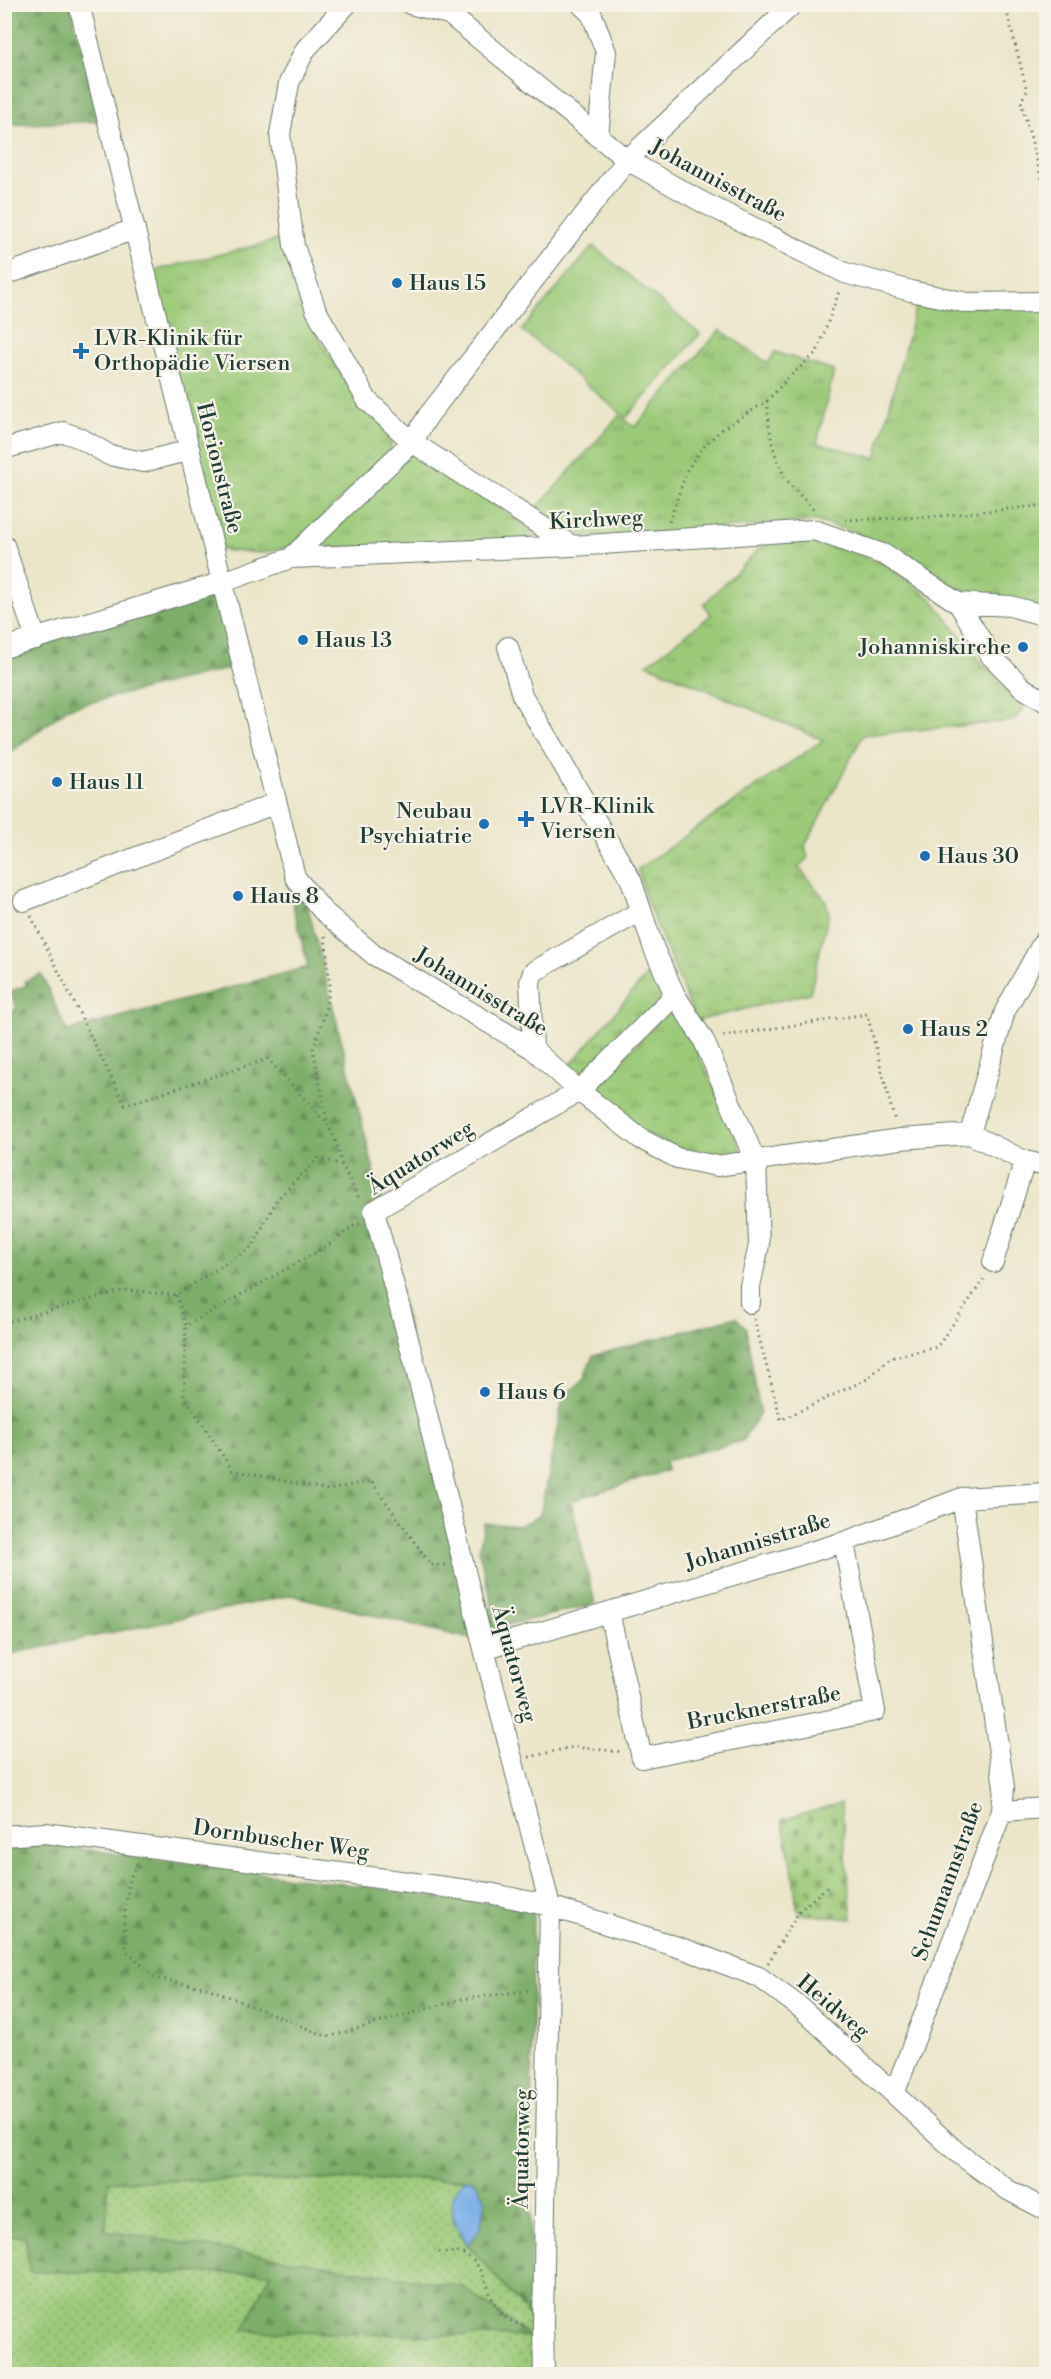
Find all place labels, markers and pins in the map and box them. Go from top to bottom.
place label: Haus 15 [409,270,486,297]
marker: Haus 15 [390,276,404,290]
place label: LVR-Klinik für Orthopädie Viersen [94,325,290,377]
marker: LVR-Klinik für Orthopädie Viersen [72,342,90,360]
place label: Haus 13 [315,627,392,654]
marker: Haus 13 [296,633,310,647]
place label: Johanniskirche [858,634,1011,661]
marker: Johanniskirche [1016,640,1030,654]
place label: Haus 11 [69,769,145,796]
marker: Haus 11 [50,775,64,789]
place label: LVR-Klinik Viersen [539,793,655,845]
place label: Neubau Psychiatrie [359,798,472,850]
marker: LVR-Klinik Viersen [517,810,535,828]
marker: Neubau Psychiatrie [477,817,491,831]
place label: Haus 30 [937,843,1019,870]
marker: Haus 30 [918,849,932,863]
place label: Haus 8 [250,883,319,910]
marker: Haus 8 [231,889,245,903]
place label: Haus 2 [920,1016,988,1043]
marker: Haus 2 [901,1022,915,1036]
place label: Haus 6 [497,1379,566,1406]
marker: Haus 6 [478,1385,492,1399]

